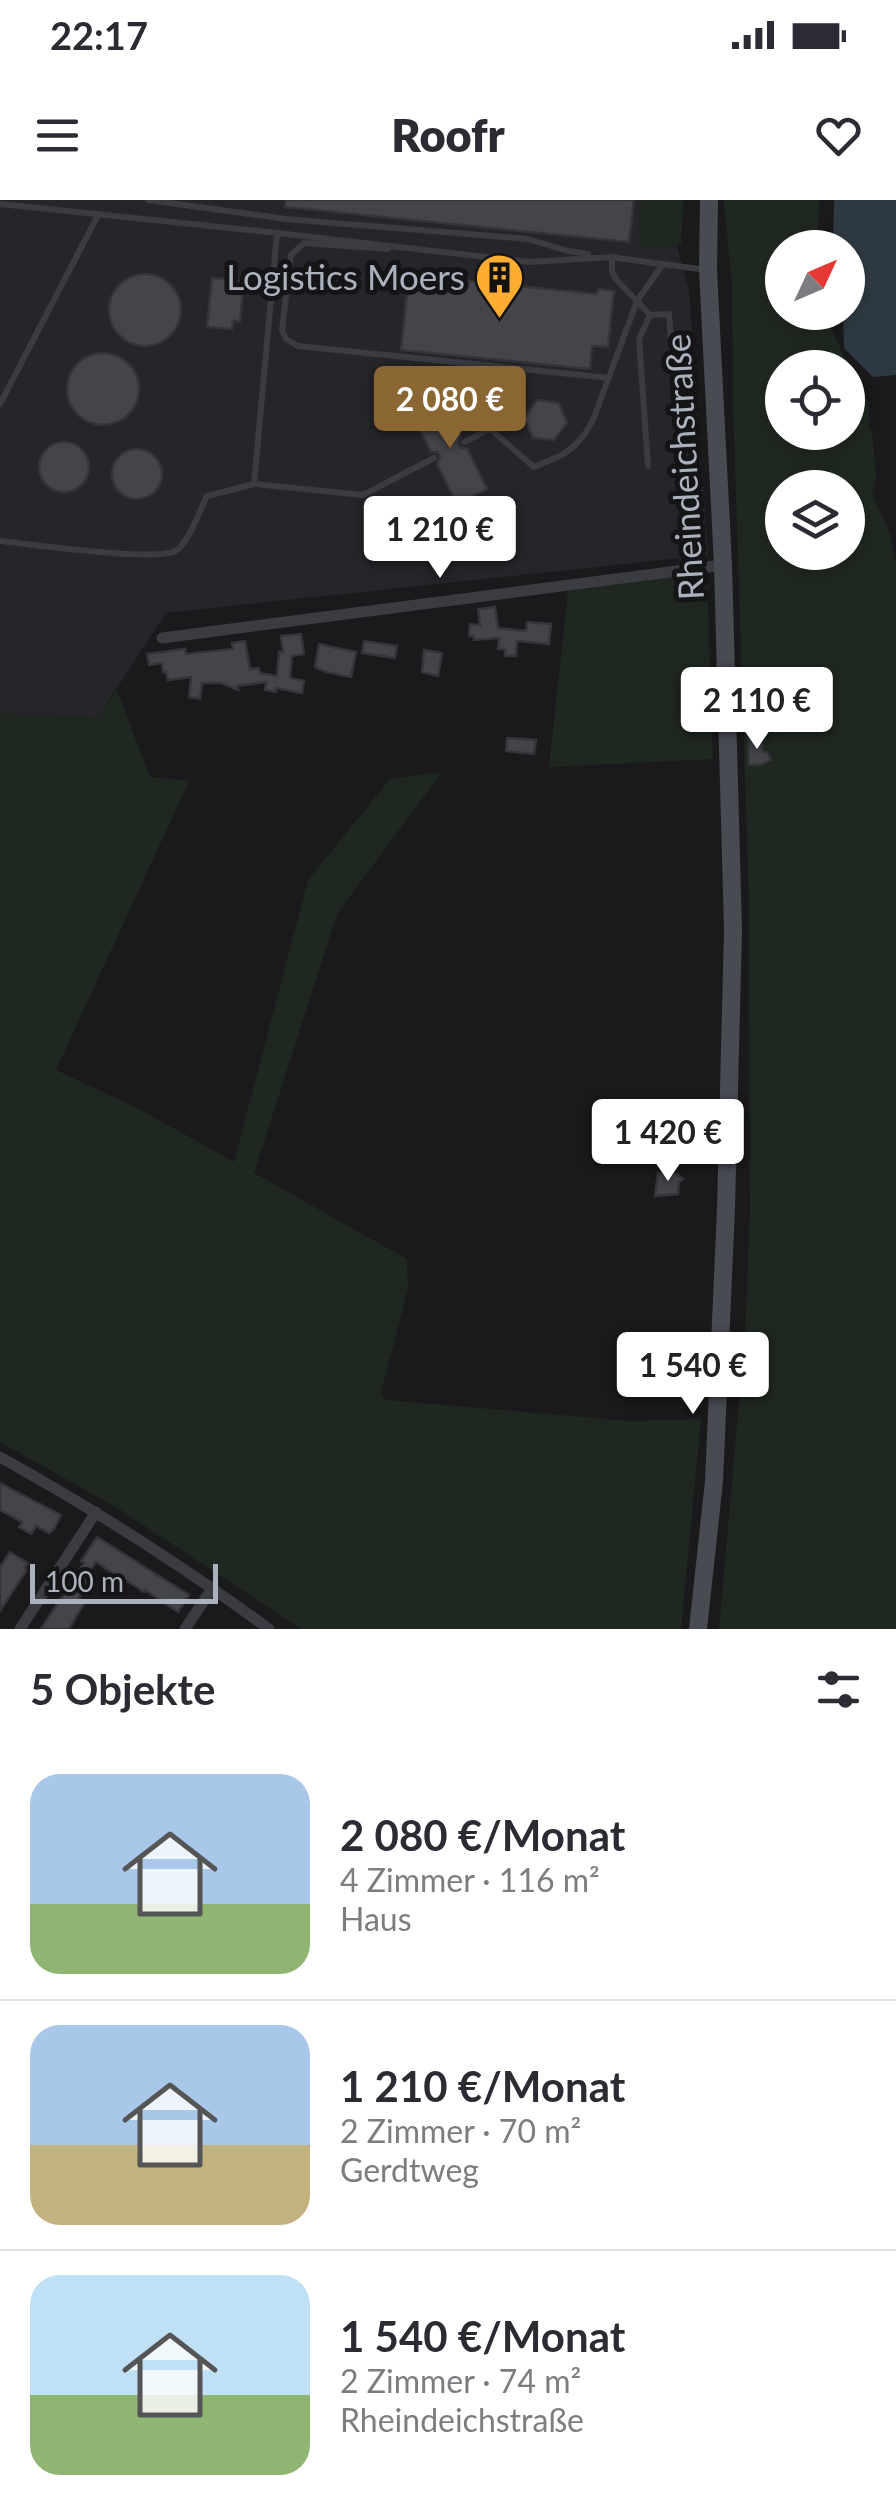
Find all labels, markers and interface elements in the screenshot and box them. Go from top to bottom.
text: 22:17 [50,12,148,58]
icon: menu [30,108,85,163]
text: Roofr [391,108,505,162]
icon: heart [811,108,866,163]
north arrow [765,230,865,330]
map controls [765,230,865,570]
building icon: Logistics Moers [474,252,526,320]
place label: Logistics Moers [226,255,465,297]
street label: Rheindeichstraße [655,333,711,601]
button: locate [765,350,865,450]
pin: 2 080 € [358,366,542,451]
text: 2 080 € [396,379,504,418]
button: layers [765,470,865,570]
pin: 1 210 € [348,496,532,581]
text: 1 210 € [386,509,494,548]
pin: 2 110 € [665,667,849,752]
text: 2 110 € [703,680,811,719]
pin: 1 420 € [576,1099,760,1184]
text: 1 420 € [614,1112,722,1151]
pin: 1 540 € [601,1332,785,1417]
text: 1 540 € [639,1345,747,1384]
scale bar [30,1559,218,1604]
text: 100 m [45,1564,124,1598]
icon: filters [811,1662,866,1717]
text: 5 Objekte [30,1664,215,1714]
text: 2 080 €/Monat [340,1810,625,1860]
icon: home [110,1814,230,1934]
text: 4 Zimmer · 116 m² [340,1860,600,1899]
text: Haus [340,1899,412,1938]
text: 1 210 €/Monat [340,2061,625,2111]
icon: home [110,2065,230,2185]
text: 2 Zimmer · 70 m² [340,2111,581,2150]
text: Gerdtweg [340,2150,479,2189]
text: 1 540 €/Monat [340,2311,625,2361]
icon: home [110,2315,230,2435]
text: 2 Zimmer · 74 m² [340,2361,581,2400]
text: Rheindeichstraße [340,2400,584,2439]

